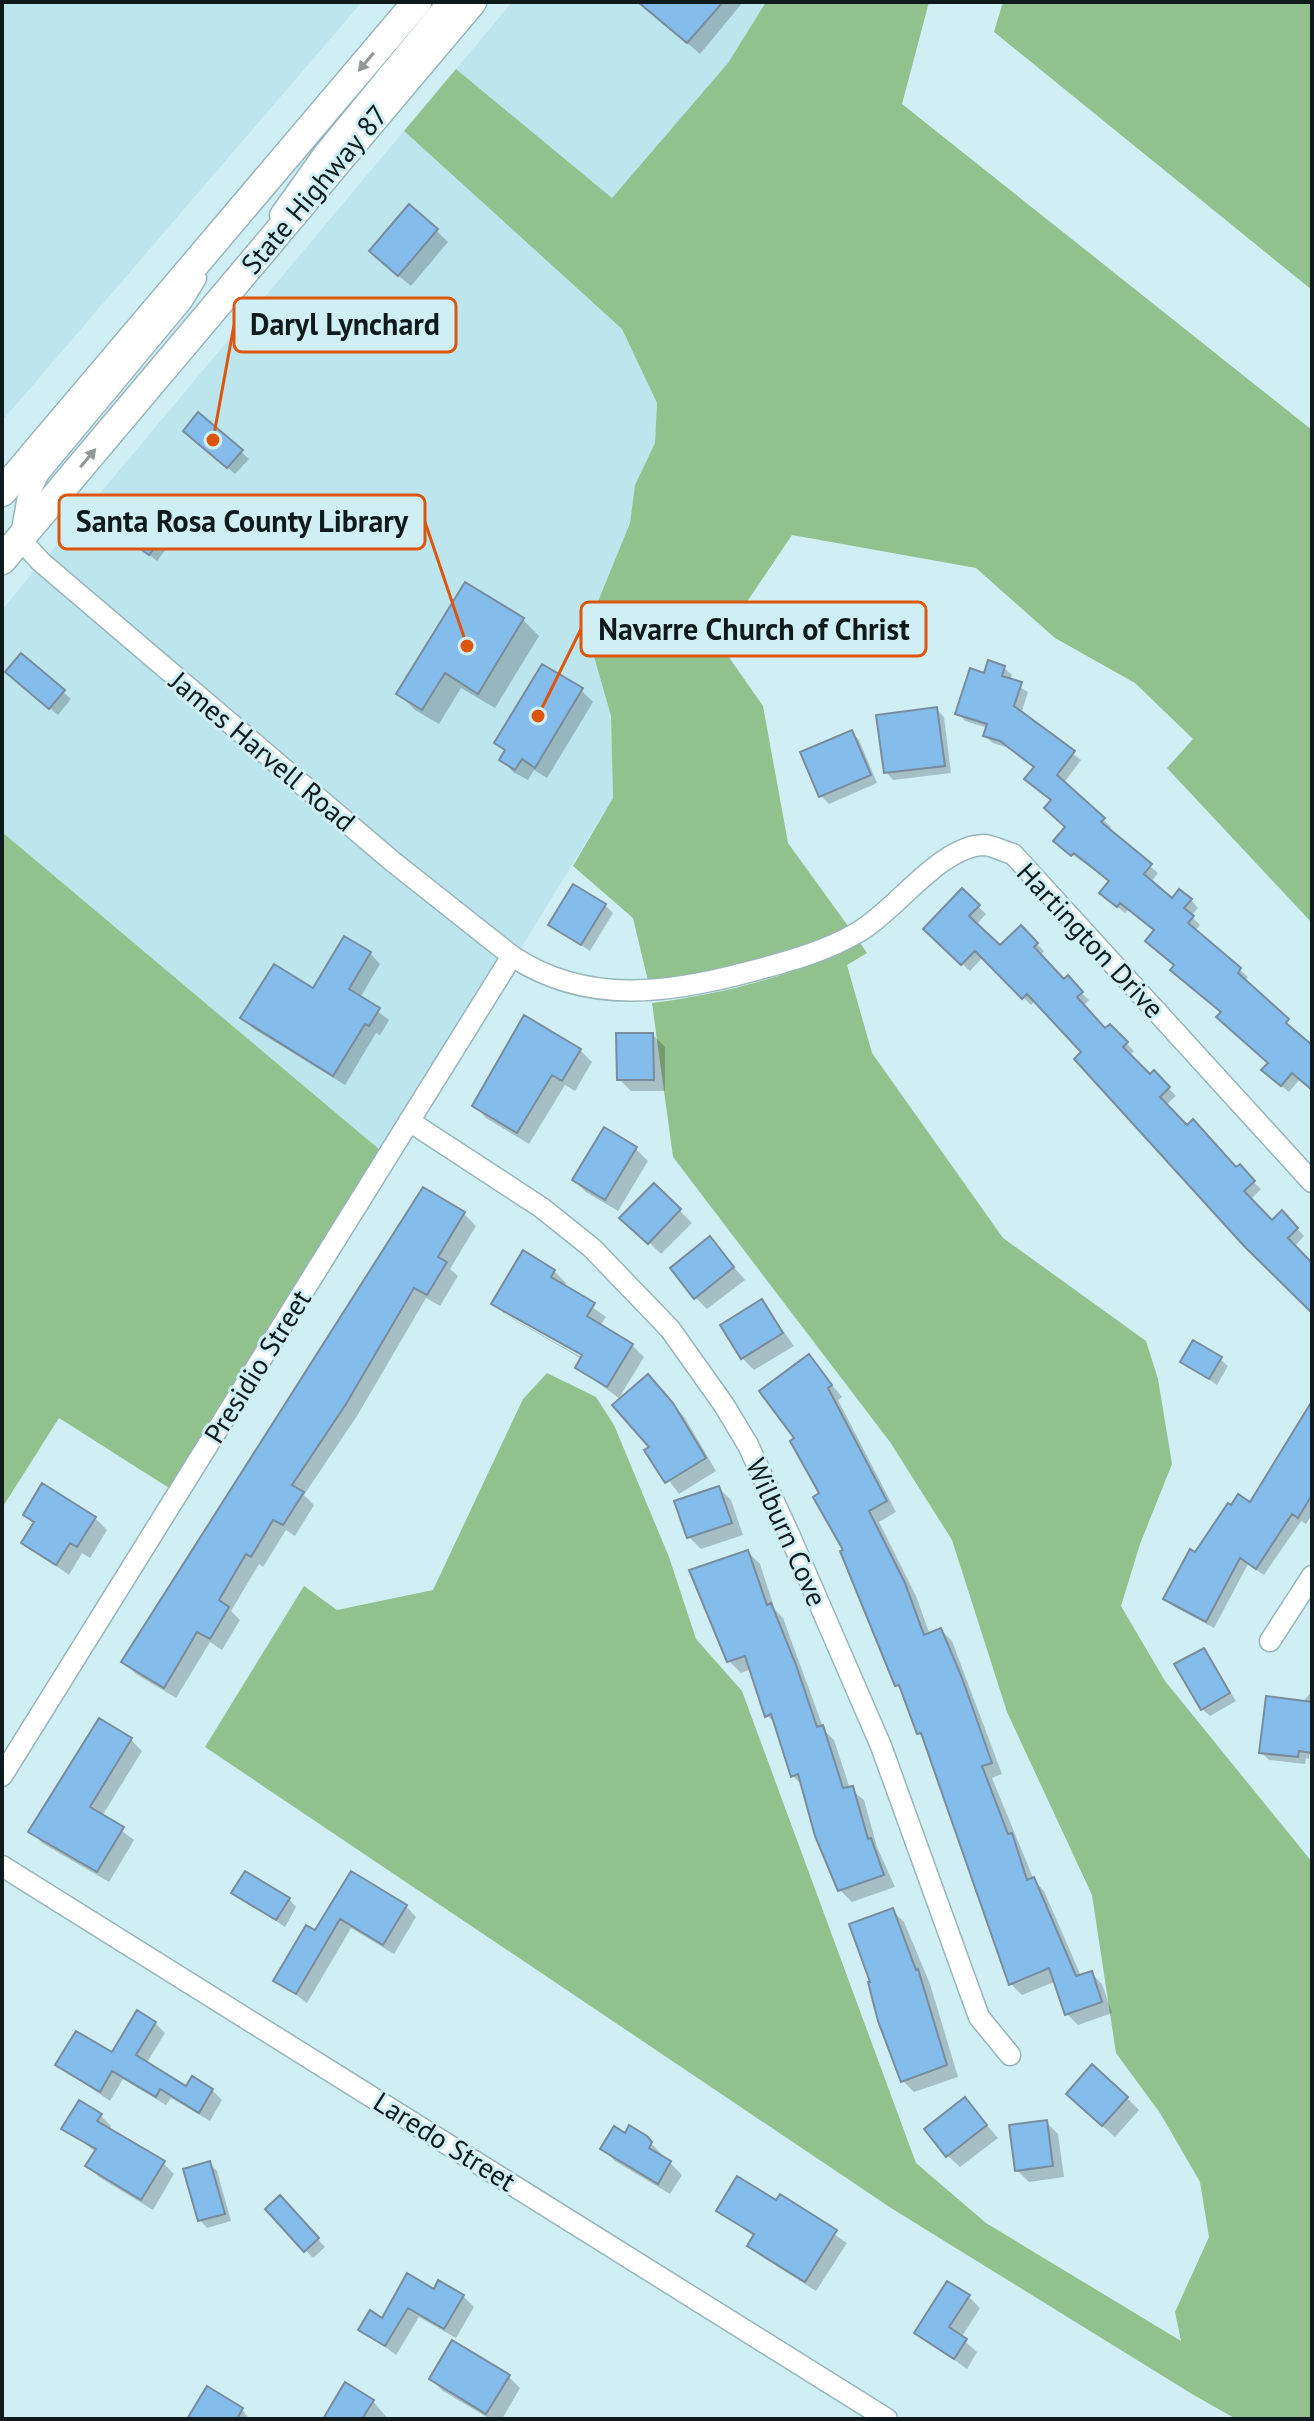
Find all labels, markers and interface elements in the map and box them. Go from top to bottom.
one-way arrow [358,51,375,71]
street label: State Highway 87 [232,97,396,281]
callout: Daryl Lynchard [234,298,456,352]
text: Daryl Lynchard [250,304,440,343]
one-way arrow [79,448,96,468]
callout: Santa Rosa County Library [59,495,425,549]
text: Santa Rosa County Library [76,501,409,540]
callout: Navarre Church of Christ [581,602,926,656]
text: Navarre Church of Christ [598,609,910,648]
street label: James Harvell Road [162,662,363,839]
street label: Hartington Drive [1009,854,1173,1026]
street label: Presidio Street [195,1282,319,1450]
street label: Wilburn Cove [738,1452,836,1612]
street label: Laredo Street [367,2083,523,2200]

